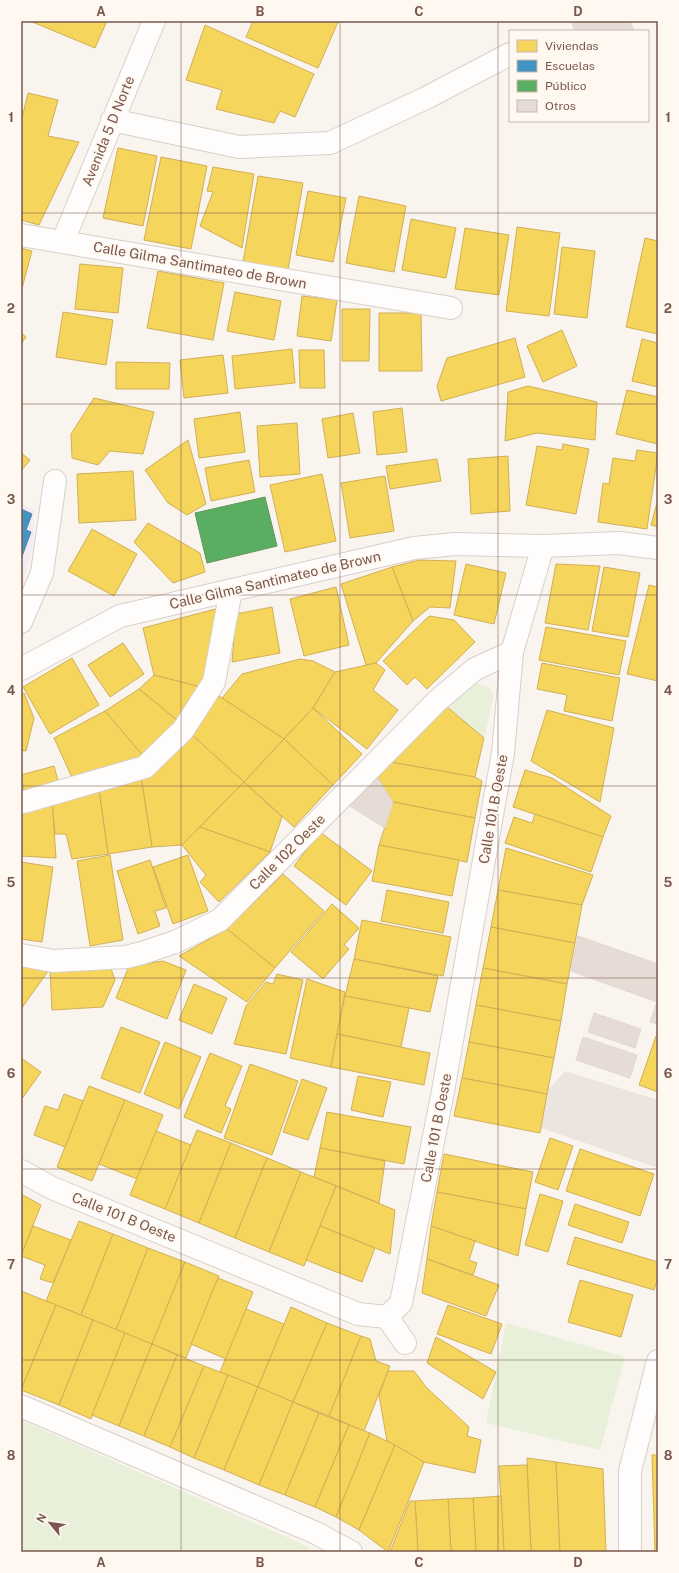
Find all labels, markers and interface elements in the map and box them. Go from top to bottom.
text: A [96,4,106,19]
text: B [256,4,265,19]
text: C [414,4,424,19]
text: D [573,4,583,19]
legend [509,30,649,122]
text: Viviendas [545,39,599,53]
text: Escuelas [545,59,595,73]
street label: Avenida 5 D Norte [79,74,137,188]
text: Público [545,79,587,93]
text: Otros [545,99,576,113]
text: 1 [8,110,14,125]
text: 1 [665,110,671,125]
street label: Calle Gilma Santimateo de Brown [92,238,308,292]
text: 2 [7,301,15,316]
text: 2 [664,301,672,316]
text: 3 [7,492,16,507]
text: 3 [664,492,673,507]
street label: Calle Gilma Santimateo de Brown [168,548,382,612]
text: 4 [7,683,16,698]
text: 4 [664,683,673,698]
street label: Calle 101 B Oeste [476,753,511,865]
street label: Calle 102 Oeste [246,811,328,893]
text: 5 [7,875,16,890]
text: 5 [664,875,673,890]
text: 6 [7,1066,16,1081]
text: 6 [664,1066,673,1081]
street label: Calle 101 B Oeste [418,1072,454,1184]
street label: Calle 101 B Oeste [70,1189,178,1245]
text: 7 [7,1257,15,1272]
text: 7 [664,1257,672,1272]
text: 8 [7,1448,16,1463]
text: 8 [664,1448,673,1463]
north arrow [30,1503,70,1543]
text: N [34,1511,49,1525]
text: A [96,1555,106,1570]
text: B [256,1555,265,1570]
text: C [414,1555,424,1570]
text: D [573,1555,583,1570]

